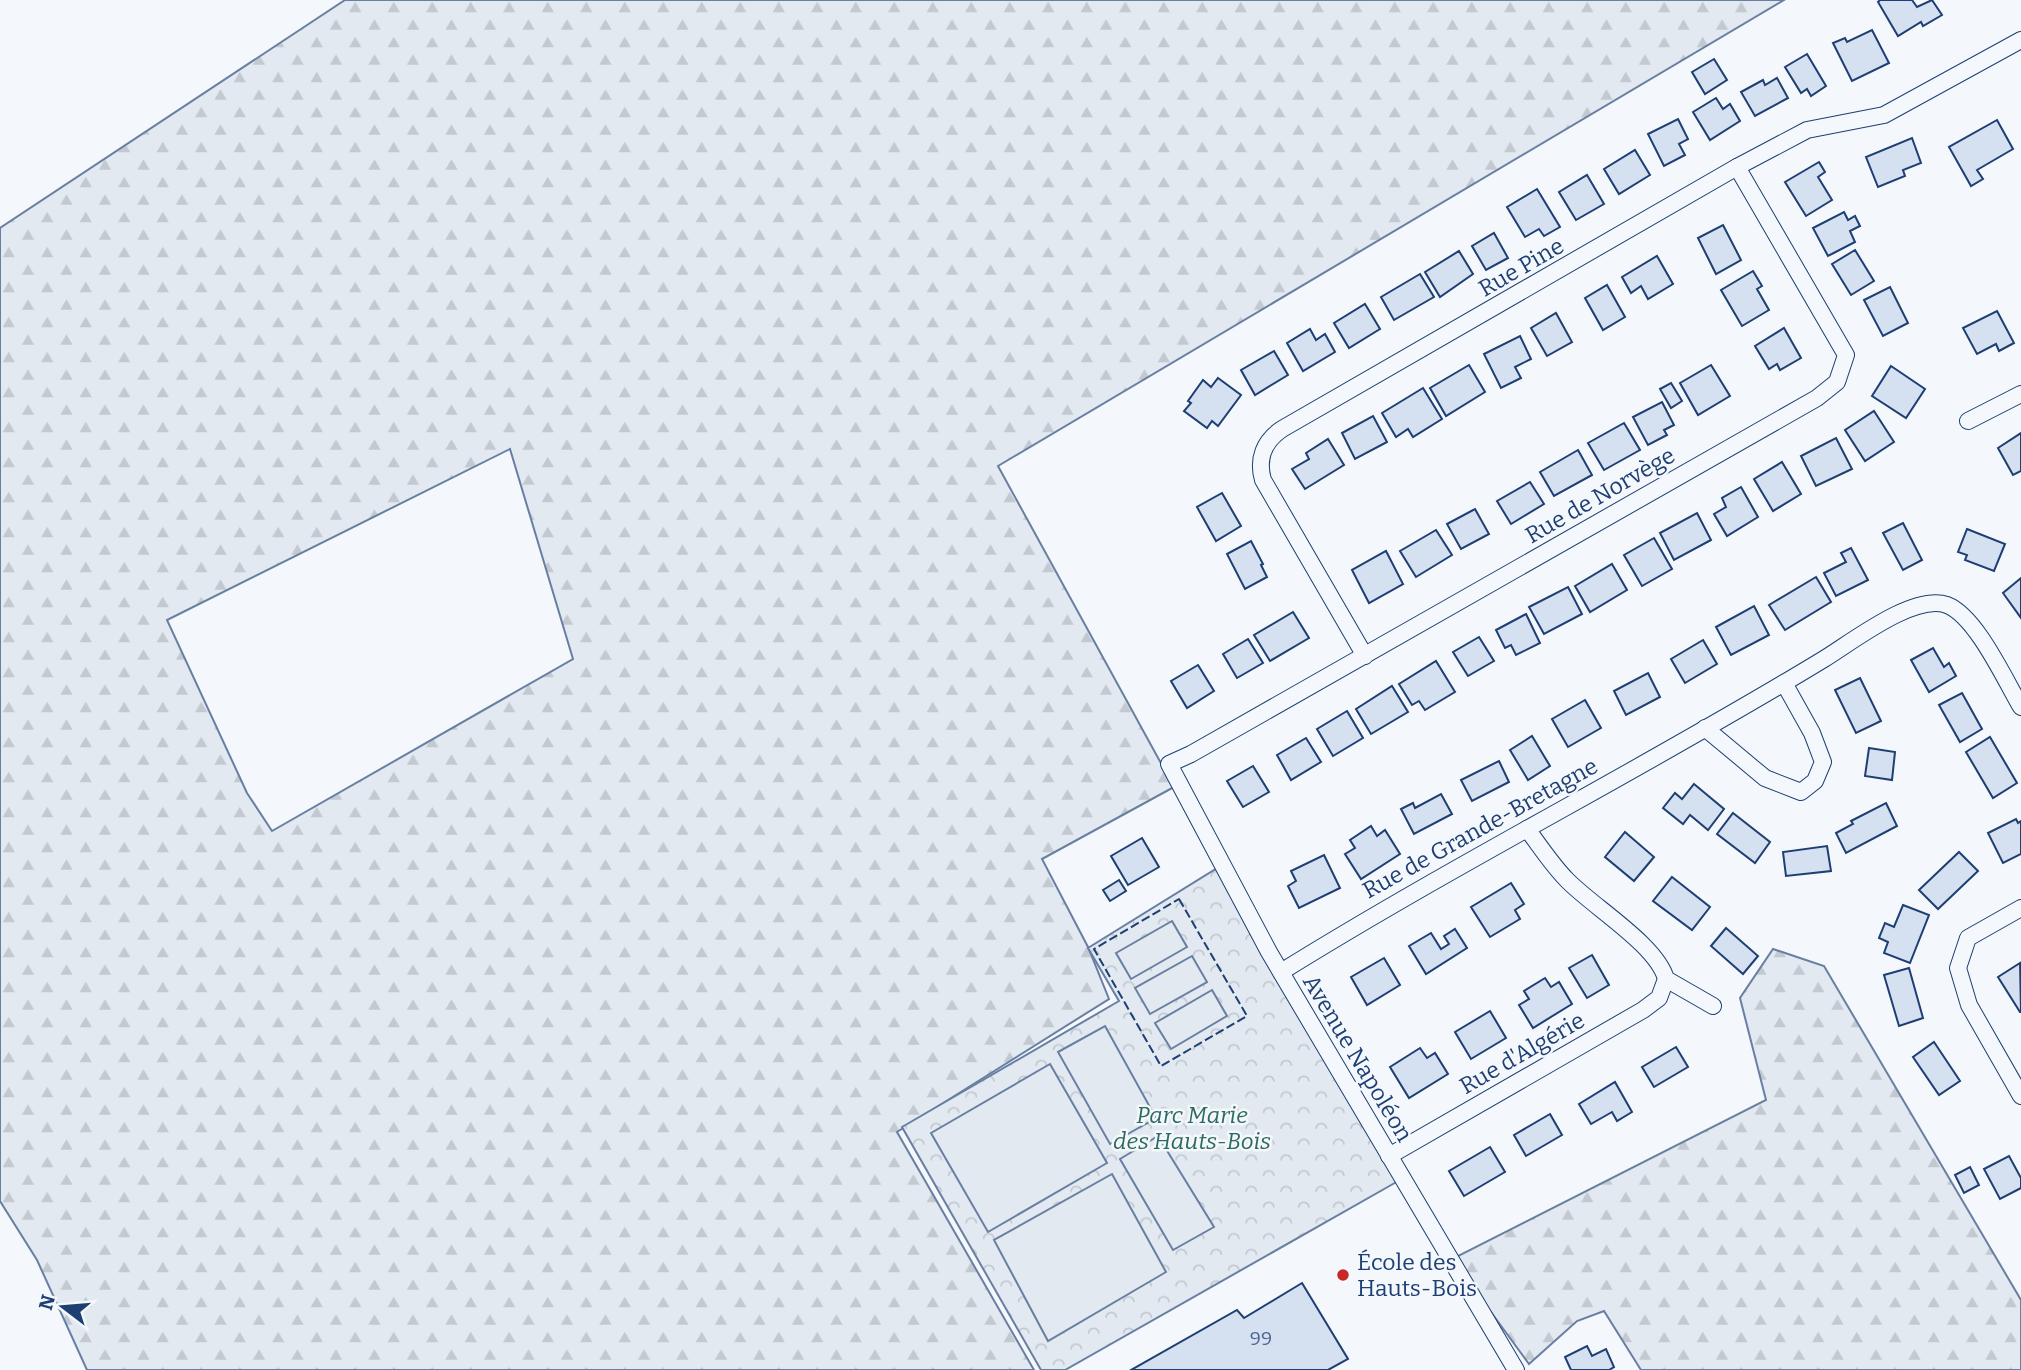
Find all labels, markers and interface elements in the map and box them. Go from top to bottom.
street label: Rue Pine [1473,231,1569,303]
street label: Rue de Norvège [1520,441,1680,549]
street label: Rue de Grande-Bretagne [1358,752,1602,904]
street label: Avenue Napoléon [1297,969,1419,1147]
street label: Rue d'Algérie [1455,1006,1589,1100]
park label: Parc Marie des Hauts-Bois [1113,1101,1271,1155]
place label: École des Hauts-Bois [1357,1248,1477,1302]
marker: École des Hauts-Bois [1335,1267,1351,1283]
north arrow [28,1272,98,1342]
text: N [34,1292,60,1313]
house number: 99 [1250,1327,1272,1350]

